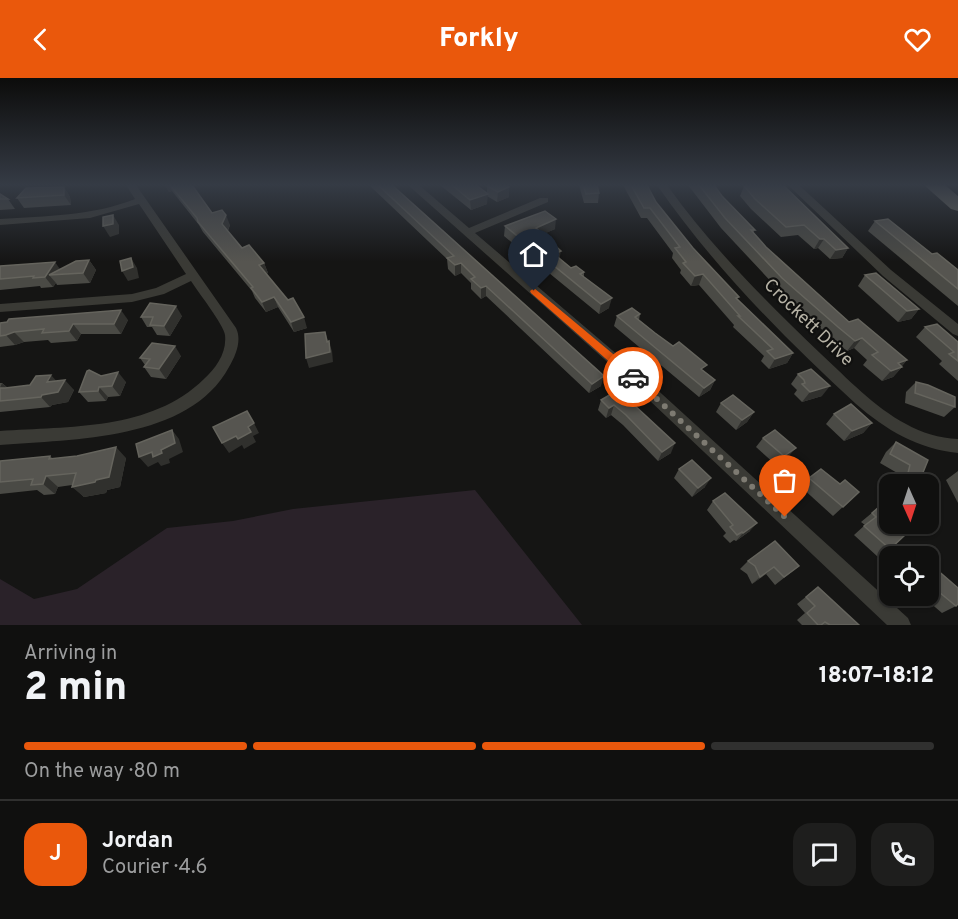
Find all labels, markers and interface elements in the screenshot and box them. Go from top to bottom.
text: Forkly [439,22,519,56]
icon: back [24,23,57,56]
icon: heart [901,23,934,56]
pin [508,229,559,291]
icon: home [517,238,550,271]
street label: Crockett Drive [758,274,858,372]
courier [603,347,663,407]
icon: car [617,361,650,394]
pin [759,455,810,517]
icon: bag [768,464,801,497]
north arrow [879,474,939,534]
map controls [879,474,939,606]
button: locate [879,546,939,606]
text: Arriving in [24,641,117,667]
text: 18:07–18:12 [819,663,934,690]
text: 2 min [24,665,127,714]
text: On the way · 80 m [24,759,180,785]
button: chat [793,823,856,886]
button: phone [871,823,934,886]
text: Jordan [102,828,173,855]
text: J [49,841,62,868]
text: Courier · 4.6 [102,855,207,881]

